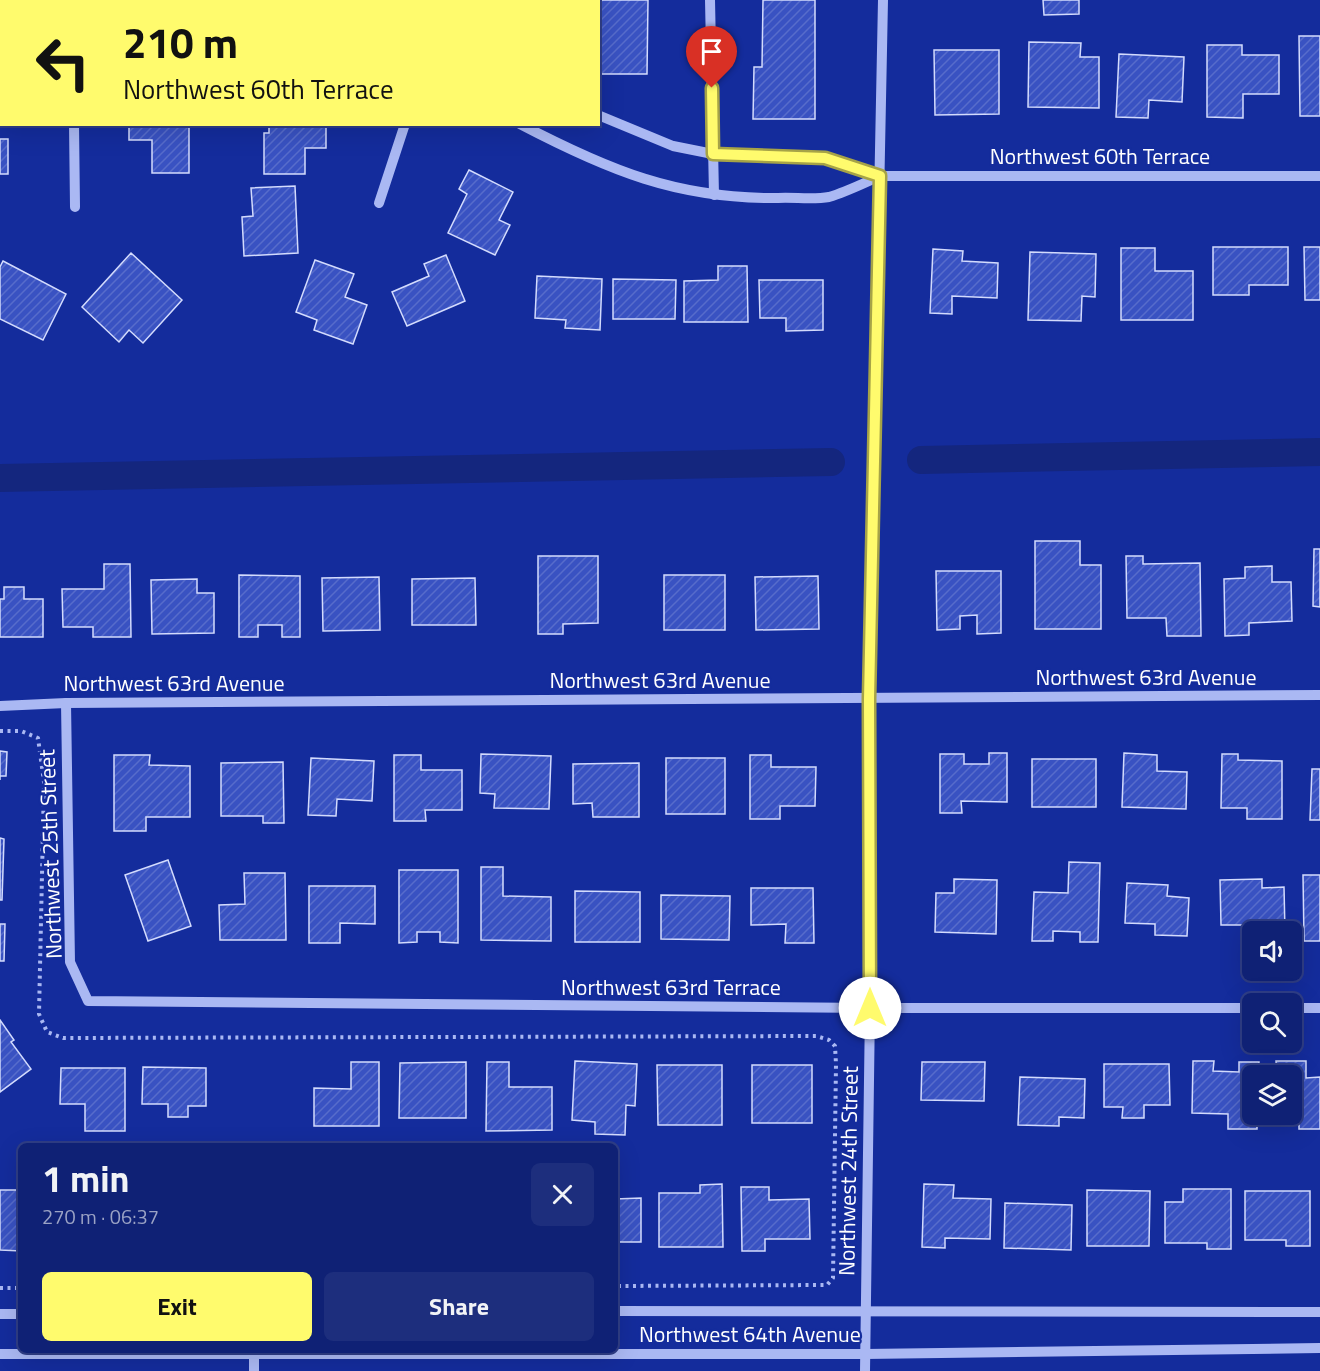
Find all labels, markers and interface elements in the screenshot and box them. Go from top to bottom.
text: 210 m [123,10,238,74]
icon: left [24,24,102,102]
pin [686,26,737,88]
icon: arrive [695,35,728,68]
text: Northwest 60th Terrace [123,68,394,109]
street label: Northwest 60th Terrace [990,139,1210,173]
street label: Northwest 63rd Avenue [1035,660,1257,694]
street label: Northwest 63rd Avenue [549,663,771,697]
street label: Northwest 63rd Avenue [63,666,285,700]
street label: Northwest 25th Street [29,748,71,959]
map controls [1242,921,1302,1125]
button: sound [1242,921,1302,981]
street label: Northwest 63rd Terrace [561,970,781,1004]
position arrow [838,976,902,1040]
button: search [1242,993,1302,1053]
button: layers [1242,1065,1302,1125]
street label: Northwest 24th Street [829,1066,867,1276]
text: 1 min [42,1151,129,1206]
button: close [531,1163,594,1226]
text: 270 m · 06:37 [42,1201,159,1232]
button: Exit [42,1272,312,1341]
button: Share [324,1272,594,1341]
street label: Northwest 64th Avenue [639,1317,861,1351]

